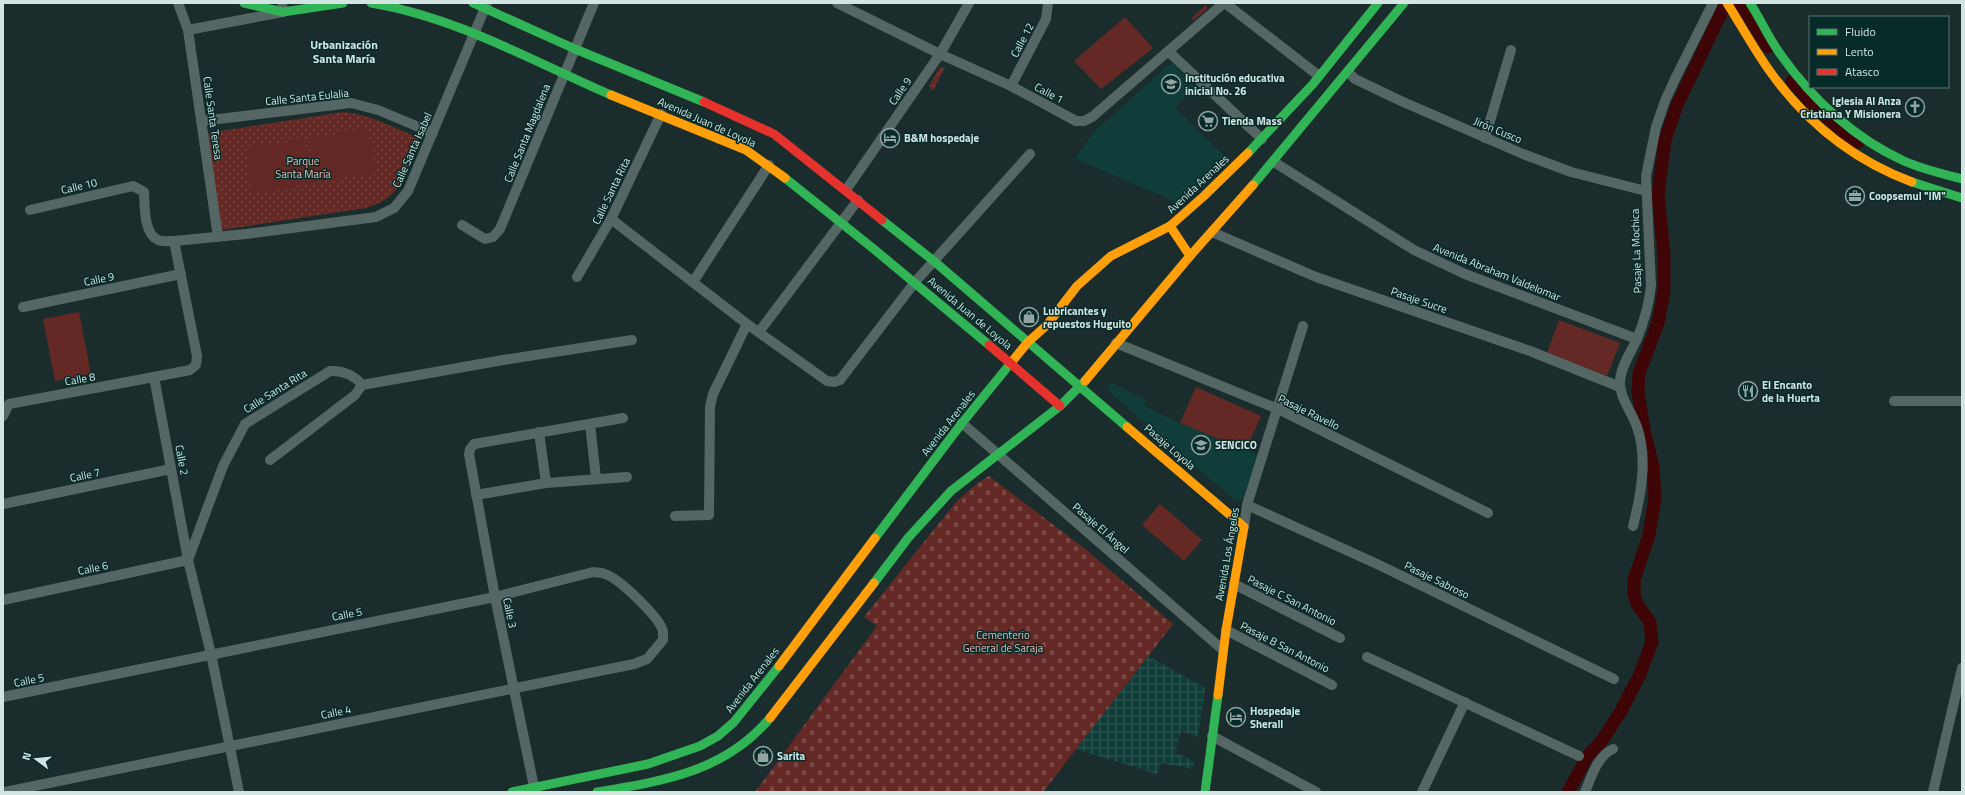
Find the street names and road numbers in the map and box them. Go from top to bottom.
street label: Calle 12 [1006,20,1038,60]
street label: Calle 9 [885,74,915,108]
street label: Calle Santa Teresa [199,75,227,161]
street label: Calle 1 [1032,79,1066,107]
street label: Calle Santa Magdalena [500,81,554,185]
street label: Calle Santa Eulalia [264,85,350,109]
street label: Avenida Juan de Loyola [655,93,759,151]
street label: Calle Santa Isabel [388,110,436,190]
street label: Jirón Cusco [1472,113,1525,147]
street label: Avenida Arenales [1163,151,1233,217]
street label: Calle Santa Rita [588,155,634,227]
street label: Calle 10 [59,174,99,198]
street label: Pasaje La Mochica [1627,208,1645,294]
street label: Avenida Abraham Valdelomar [1431,239,1563,305]
street label: Calle 9 [82,268,116,290]
street label: Avenida Juan de Loyola [924,273,1016,353]
street label: Pasaje Sucre [1389,283,1450,317]
street label: Calle Santa Rita [240,365,310,417]
street label: Calle 8 [63,368,97,390]
street label: Avenida Arenales [917,387,979,459]
street label: Pasaje Ravello [1275,390,1343,434]
street label: Pasaje Loyola [1141,420,1199,474]
street label: Calle 2 [171,443,193,477]
street label: Calle 7 [68,464,102,486]
street label: Pasaje El Ángel [1069,499,1133,557]
street label: Avenida Los Ángeles [1211,506,1243,602]
street label: Calle 6 [76,557,110,579]
street label: Pasaje Sabroso [1402,557,1472,603]
street label: Pasaje C San Antonio [1245,571,1339,629]
street label: Calle 3 [499,596,521,630]
street label: Calle 5 [330,603,364,625]
street label: Pasaje B San Antonio [1238,618,1333,677]
street label: Avenida Arenales [721,644,783,716]
street label: Calle 5 [12,669,46,691]
street label: Calle 4 [319,701,353,723]

